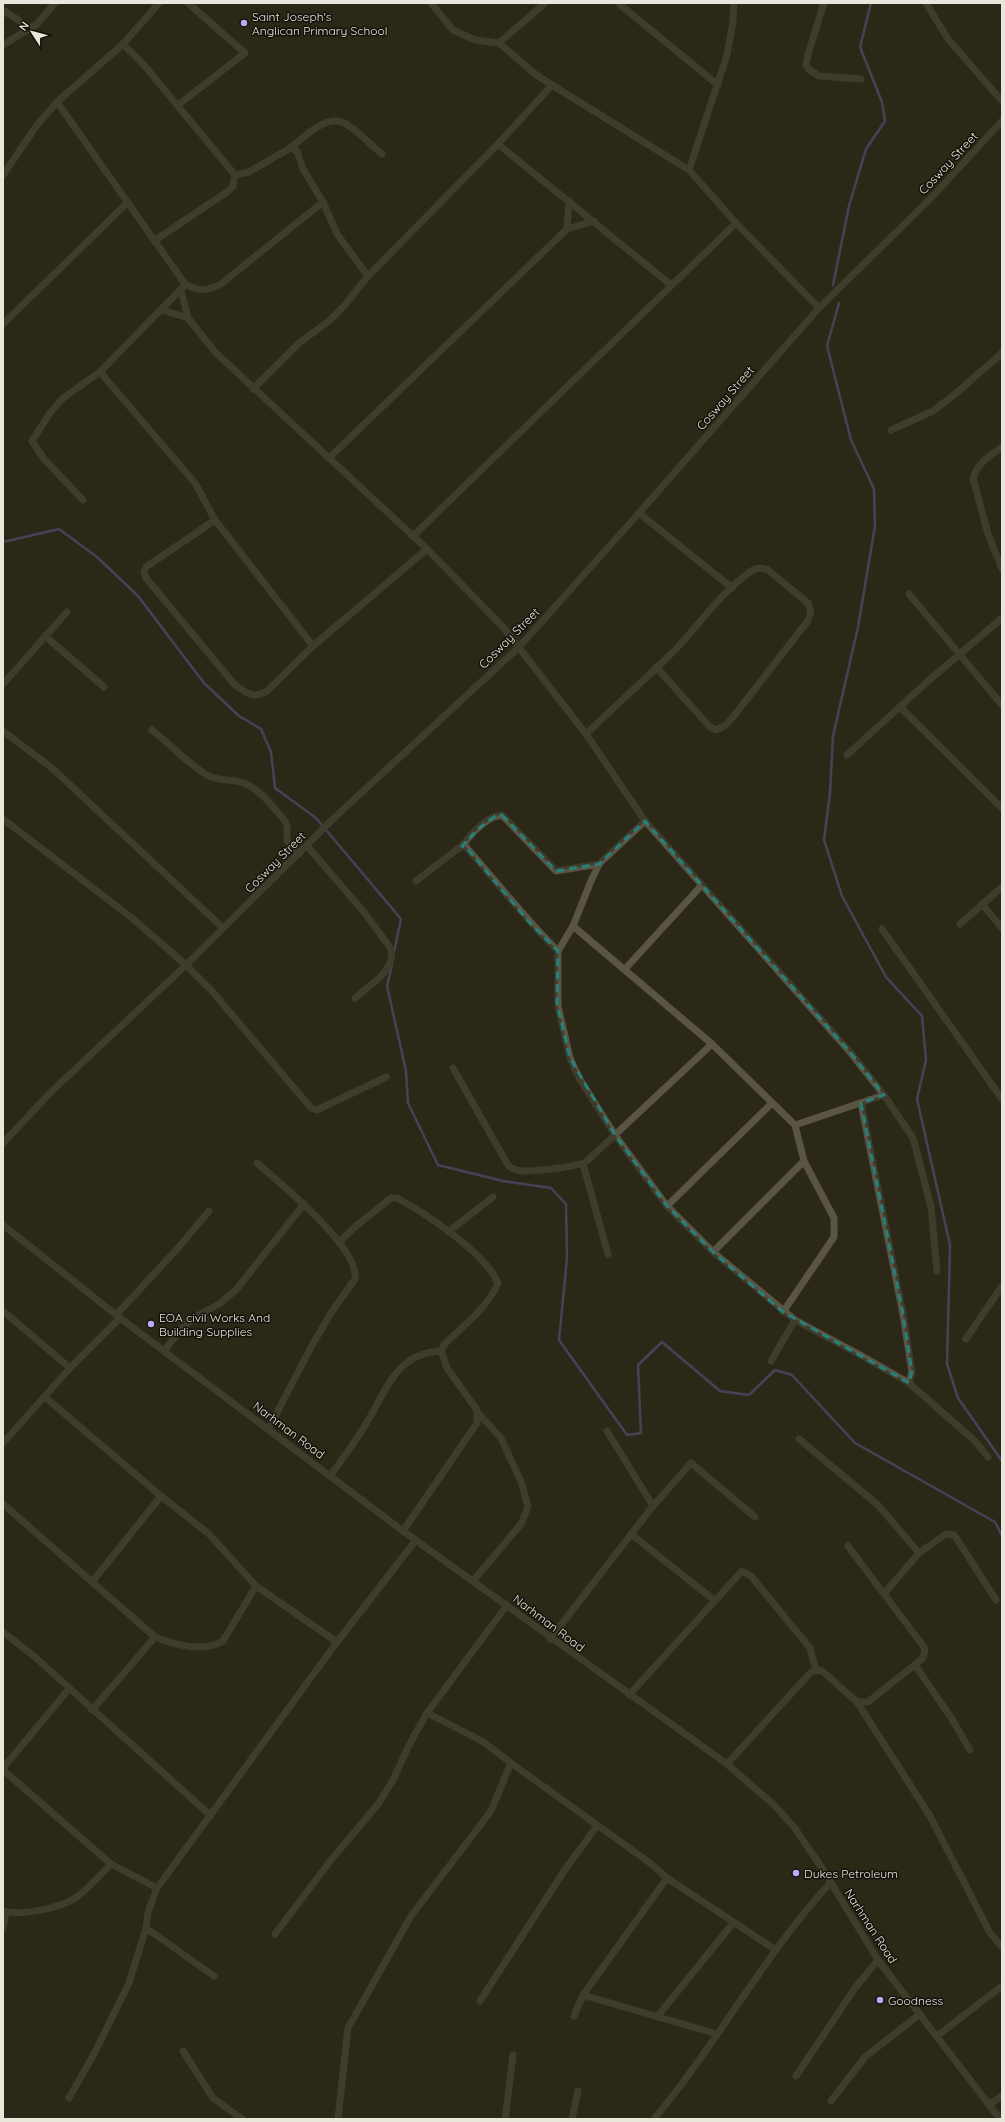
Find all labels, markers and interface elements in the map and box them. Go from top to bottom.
place label: Saint Joseph's Anglican Primary School [252,9,388,38]
north arrow [12,12,52,52]
marker: Saint Joseph's Anglican Primary School [239,18,249,28]
text: N [16,19,32,34]
street label: Cosway Street [915,129,981,197]
street label: Cosway Street [693,363,757,433]
street label: Cosway Street [475,604,543,672]
street label: Cosway Street [241,828,309,896]
place label: EOA civil Works And Building Supplies [159,1310,270,1339]
marker: EOA civil Works And Building Supplies [146,1319,156,1329]
street label: Narhman Road [250,1398,328,1462]
street label: Narhman Road [510,1591,588,1655]
place label: Dukes Petroleum [804,1866,898,1881]
marker: Dukes Petroleum [791,1868,801,1878]
street label: Narhman Road [841,1886,901,1966]
place label: Goodness [888,1993,943,2008]
marker: Goodness [875,1995,885,2005]

